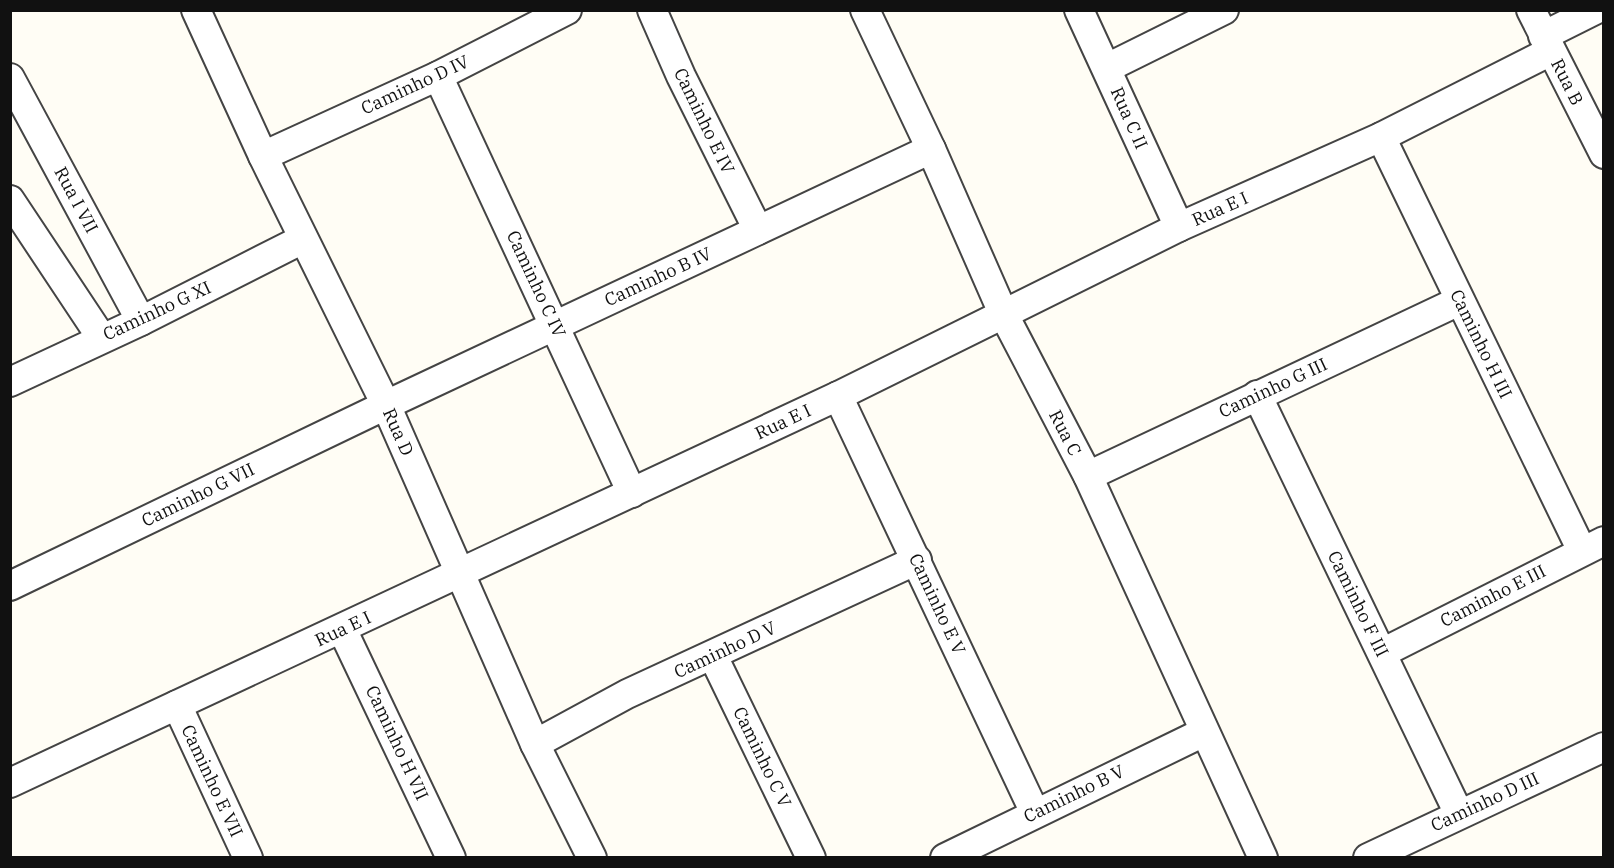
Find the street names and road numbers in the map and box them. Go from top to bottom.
street label: Caminho D IV [357,50,472,120]
street label: Rua B [1546,55,1589,109]
street label: Caminho E IV [669,64,740,178]
street label: Rua C II [1106,83,1153,152]
street label: Rua I VII [49,163,103,237]
street label: Rua E I [1188,186,1251,231]
street label: Caminho C IV [502,227,571,341]
street label: Caminho B IV [601,242,715,311]
street label: Caminho G XI [99,275,215,346]
street label: Caminho H III [1445,286,1518,402]
street label: Caminho G III [1215,352,1331,423]
street label: Rua E I [751,399,814,444]
street label: Rua D [378,404,419,459]
street label: Rua C [1044,406,1087,460]
street label: Caminho G VII [138,457,258,532]
street label: Caminho F III [1323,547,1394,661]
street label: Caminho E V [904,550,971,658]
street label: Caminho E III [1436,559,1550,632]
street label: Rua E I [311,606,374,651]
street label: Caminho D V [670,616,780,683]
street label: Caminho H VII [361,682,434,804]
street label: Caminho C V [728,703,797,811]
street label: Caminho E VII [176,721,249,841]
street label: Caminho B V [1020,759,1128,828]
street label: Caminho D III [1427,766,1543,837]

